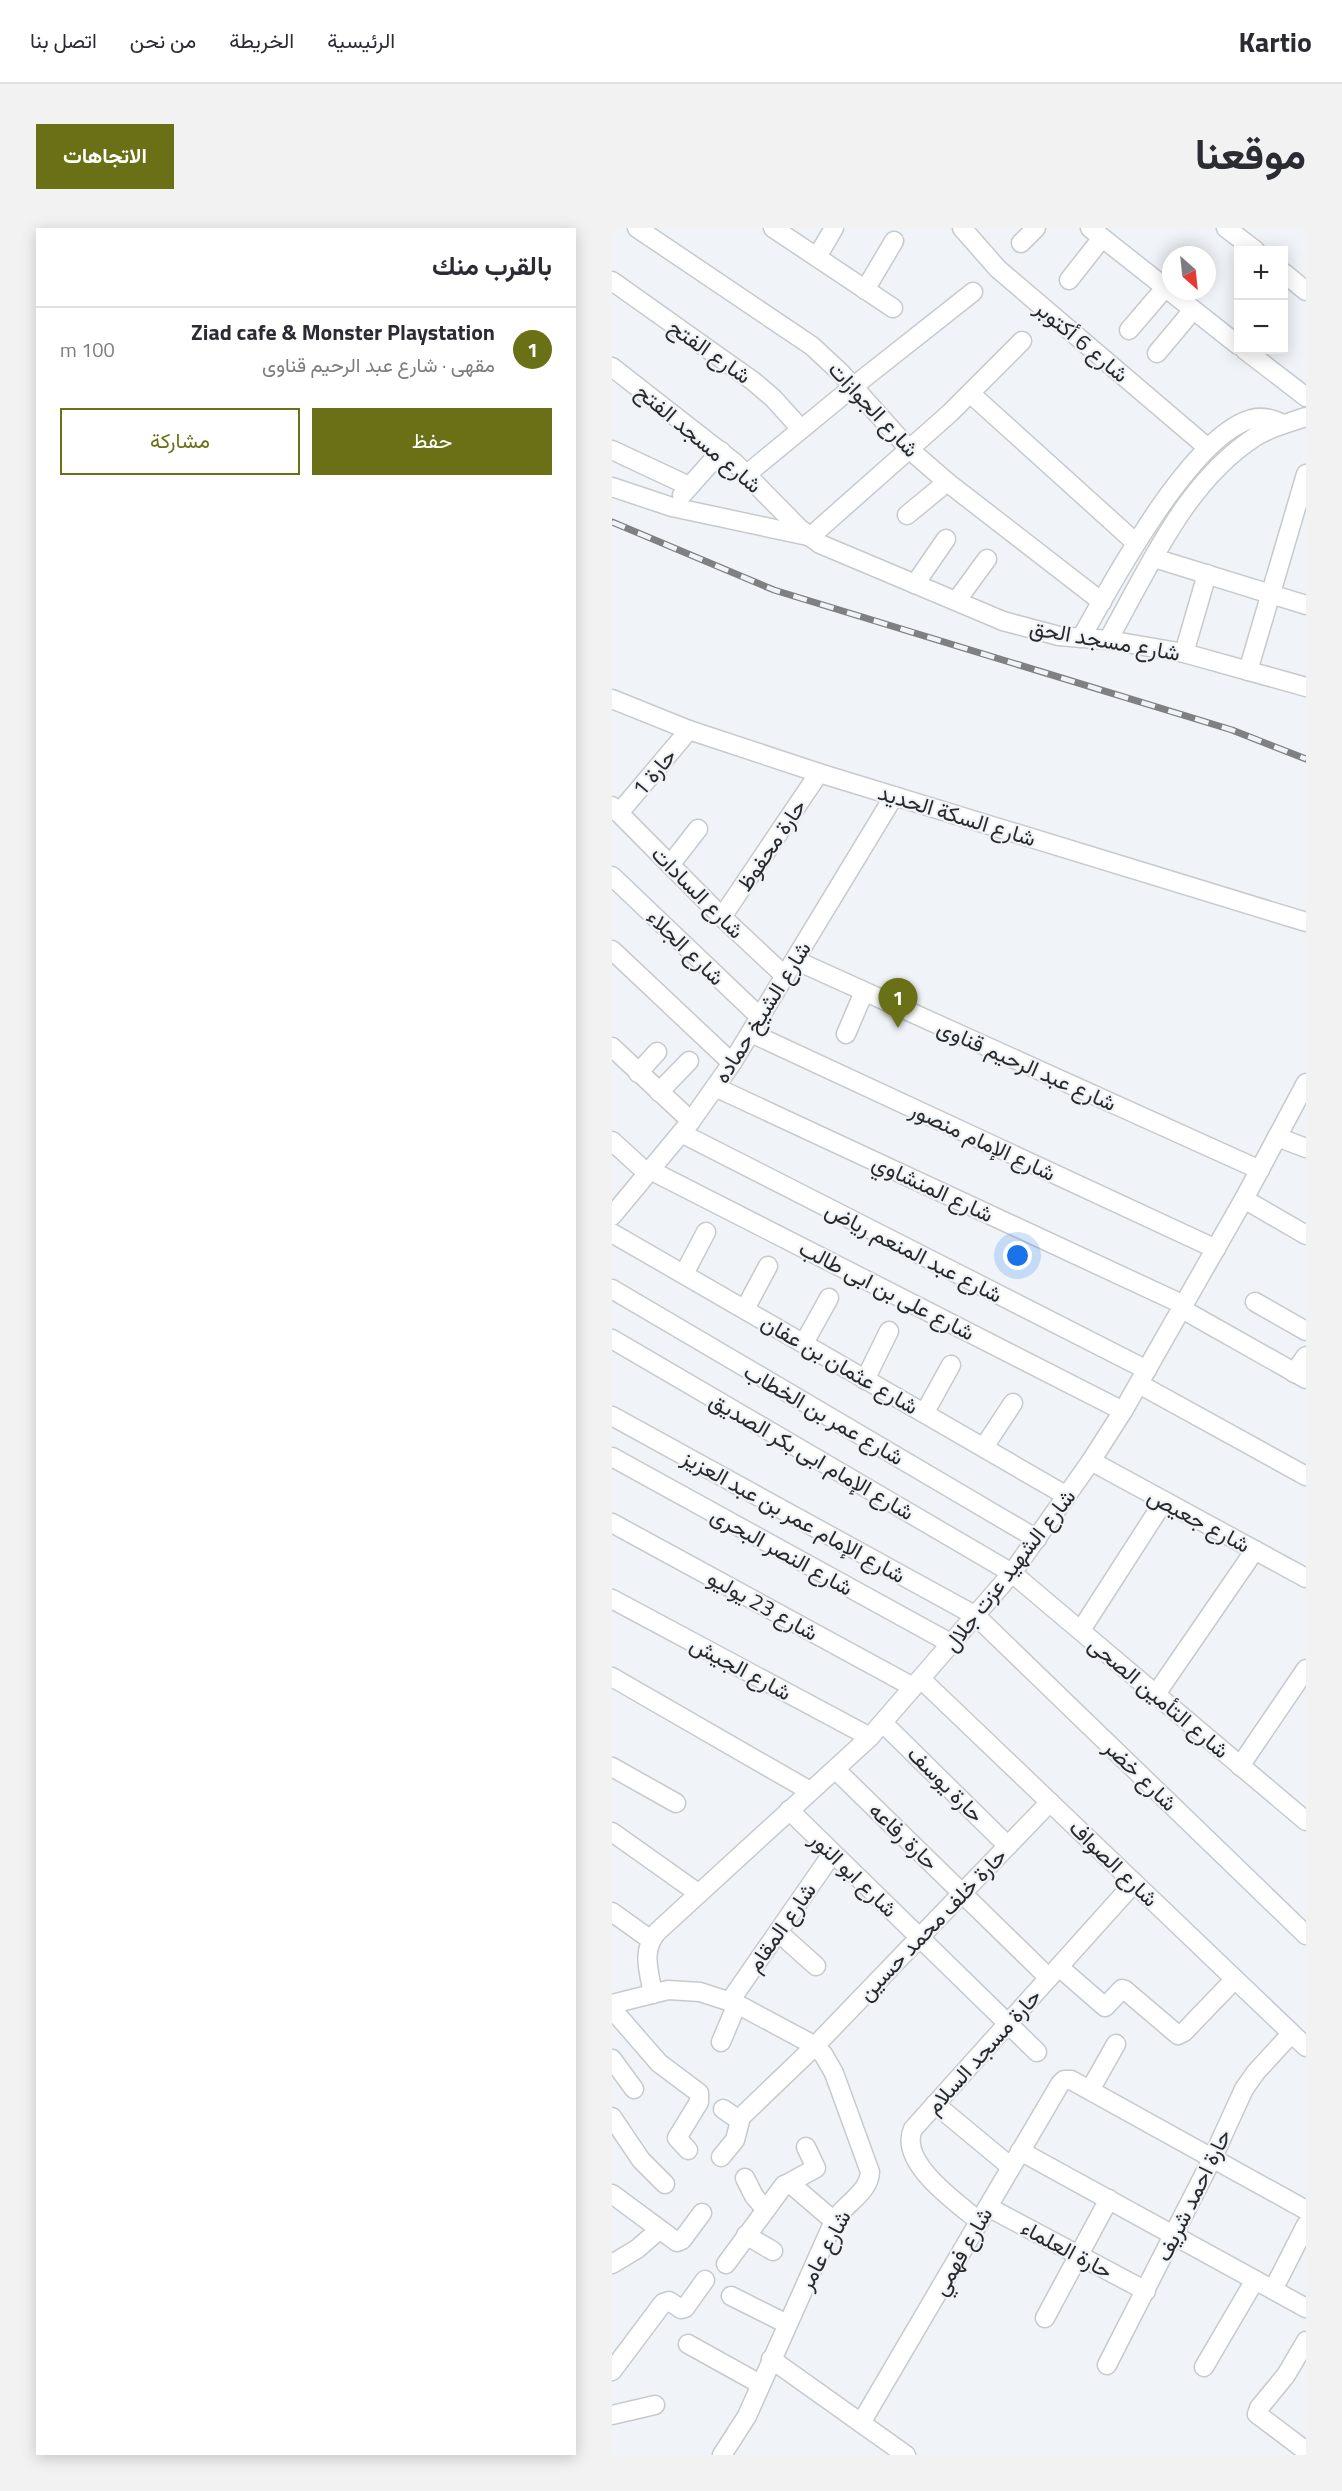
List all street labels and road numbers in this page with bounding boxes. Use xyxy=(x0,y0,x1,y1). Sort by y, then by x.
street label: شارع 6 أكتوبر xyxy=(1027,291,1137,391)
street label: شارع الفتح xyxy=(662,310,758,392)
street label: شارع الجوازات xyxy=(820,353,928,465)
street label: شارع مسجد الفتح xyxy=(628,375,770,501)
street label: شارع مسجد الحق xyxy=(1027,610,1183,670)
street label: حارة 1 xyxy=(624,740,684,804)
street label: شارع السكة الحديد xyxy=(874,775,1040,855)
street label: حارة محفوظ xyxy=(728,792,814,898)
street label: شارع السادات xyxy=(644,838,752,946)
street label: شارع الجلاء xyxy=(639,901,733,993)
street label: شارع الشيخ حماده xyxy=(705,934,819,1090)
street label: شارع عبد الرحيم قناوى xyxy=(932,1010,1122,1120)
street label: شارع الإمام منصور xyxy=(904,1092,1062,1190)
street label: شارع المنشاوي xyxy=(866,1145,999,1233)
street label: شارع عبد المنعم رياض xyxy=(819,1193,1009,1311)
street label: شارع على بن ابى طالب xyxy=(793,1231,981,1349)
street label: شارع عثمان بن عفان xyxy=(755,1305,925,1423)
street label: شارع عمر بن الخطاب xyxy=(738,1354,910,1474)
street label: شارع الإمام ابى بكر الصديق xyxy=(703,1383,921,1529)
street label: شارع الإمام عمر بن عبد العزيز xyxy=(675,1440,912,1592)
street label: شارع جعيص xyxy=(1141,1479,1257,1561)
street label: شارع الشهيد عزت جلال xyxy=(934,1481,1084,1659)
street label: شارع النصر البحرى xyxy=(705,1498,859,1604)
street label: شارع 23 يوليو xyxy=(702,1561,824,1649)
street label: شارع الجيش xyxy=(684,1627,798,1709)
street label: شارع التأمين الصحى xyxy=(1081,1628,1237,1766)
street label: شارع خضر xyxy=(1096,1730,1186,1819)
street label: حارة يوسف xyxy=(900,1738,992,1830)
street label: حارة رفاعه xyxy=(861,1794,947,1878)
street label: شارع الصواف xyxy=(1061,1811,1167,1915)
street label: شارع ابو النور xyxy=(801,1822,906,1925)
street label: حارة خلف محمد حسين xyxy=(850,1839,1014,2009)
street label: شارع المقام xyxy=(738,1875,824,1979)
street label: حارة مسجد السلام xyxy=(917,1980,1049,2122)
street label: حارة احمد شريف xyxy=(1146,2123,1240,2267)
street label: شارع فهمي xyxy=(923,2200,1003,2303)
street label: شارع عامر xyxy=(788,2204,859,2297)
street label: حارة العلماء xyxy=(1015,2211,1119,2287)

